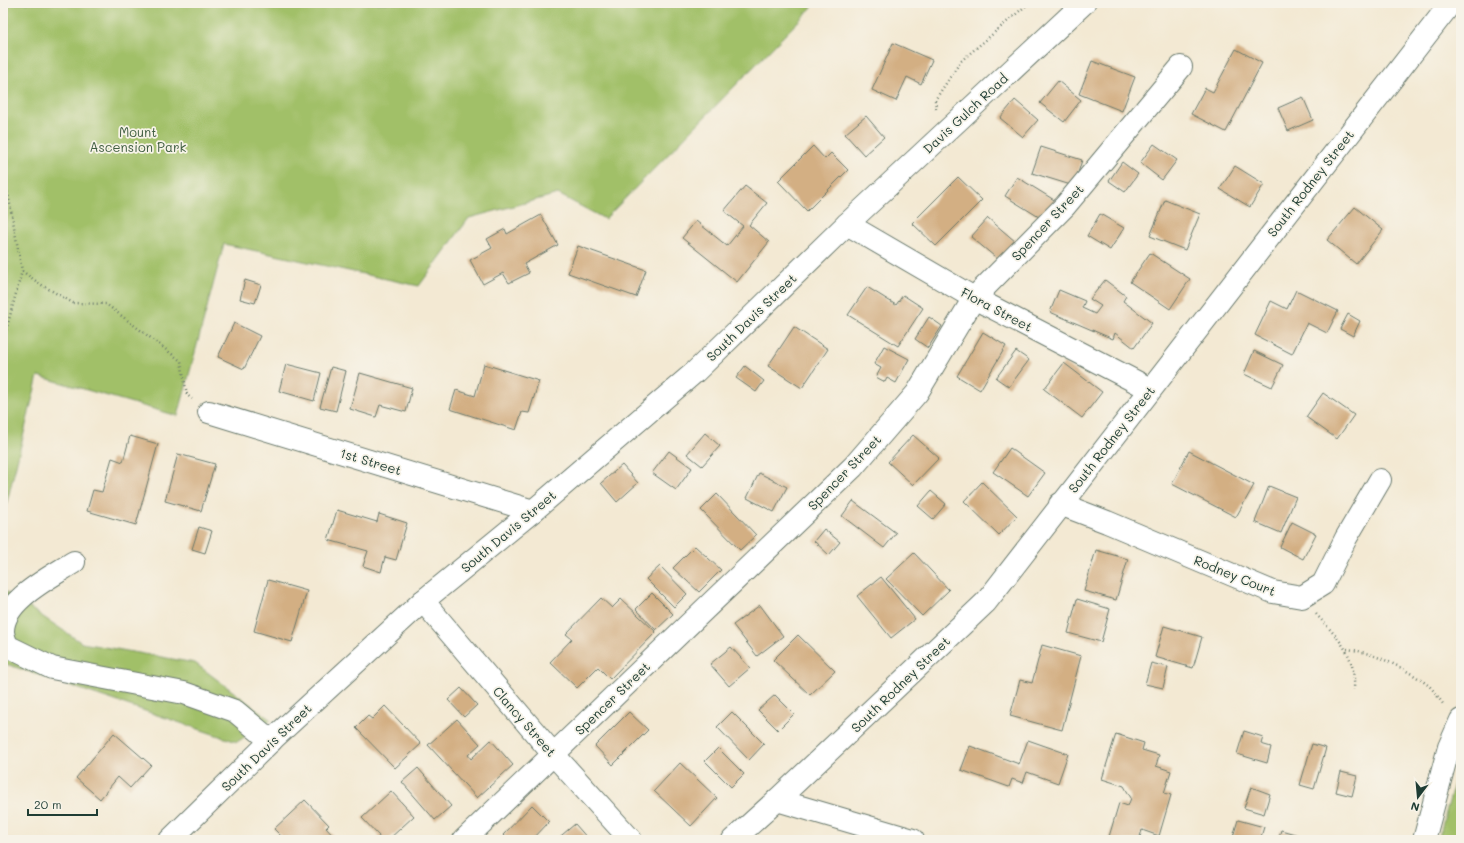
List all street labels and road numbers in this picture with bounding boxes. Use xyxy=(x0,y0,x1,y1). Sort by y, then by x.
street label: Davis Gulch Road xyxy=(919,69,1011,157)
street label: South Rodney Street xyxy=(1263,126,1357,240)
street label: Spencer Street xyxy=(1007,180,1087,264)
street label: South Davis Street xyxy=(702,269,800,364)
street label: Flora Street xyxy=(958,283,1036,335)
street label: South Rodney Street xyxy=(1064,382,1158,496)
street label: Spencer Street xyxy=(804,431,884,513)
street label: 1st Street xyxy=(338,444,404,478)
street label: South Davis Street xyxy=(457,486,559,576)
street label: Rodney Court xyxy=(1192,551,1279,599)
street label: South Rodney Street xyxy=(847,632,953,736)
street label: Spencer Street xyxy=(571,658,653,738)
street label: Clancy Street xyxy=(490,682,560,760)
street label: South Davis Street xyxy=(217,699,315,794)

